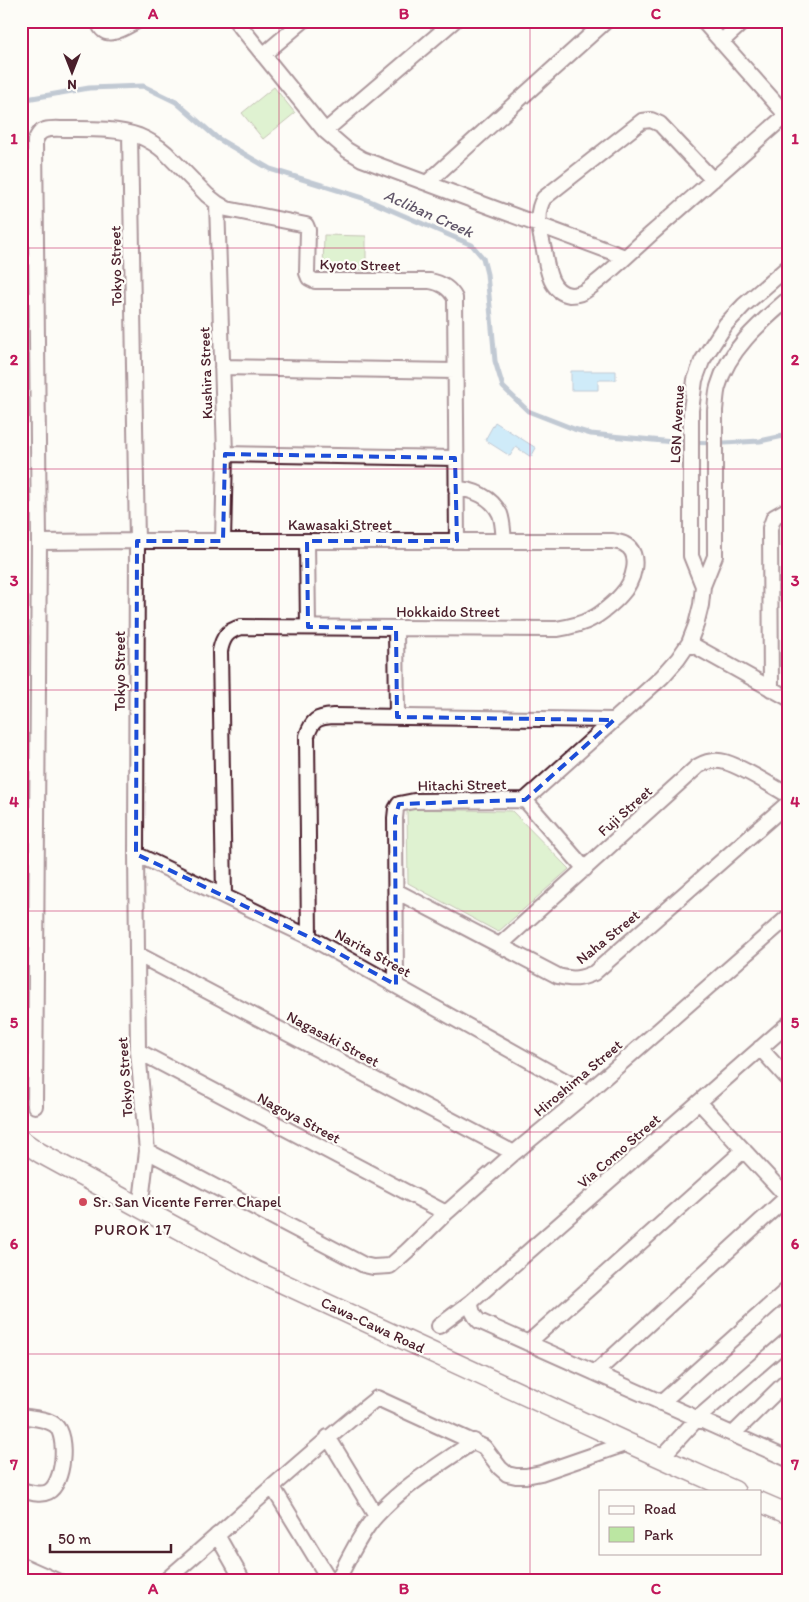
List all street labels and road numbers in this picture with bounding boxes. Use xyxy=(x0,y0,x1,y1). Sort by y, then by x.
street label: Tokyo Street xyxy=(106,225,126,306)
street label: Kyoto Street xyxy=(319,255,401,275)
street label: Kushira Street xyxy=(195,326,217,420)
street label: LGN Avenue xyxy=(666,384,688,464)
street label: Kawasaki Street xyxy=(288,516,392,534)
street label: Hokkaido Street xyxy=(396,603,500,621)
street label: Tokyo Street xyxy=(111,630,129,711)
street label: Hitachi Street xyxy=(417,775,507,795)
street label: Fuji Street xyxy=(594,782,656,840)
street label: Naha Street xyxy=(572,906,644,968)
street label: Narita Street xyxy=(332,925,415,982)
street label: Nagasaki Street xyxy=(284,1007,383,1071)
street label: Tokyo Street xyxy=(113,1036,137,1118)
street label: Hiroshima Street xyxy=(530,1036,626,1120)
street label: Nagoya Street xyxy=(254,1089,344,1148)
street label: Via Como Street xyxy=(574,1110,665,1192)
street label: Cawa-Cawa Road xyxy=(318,1293,428,1357)

